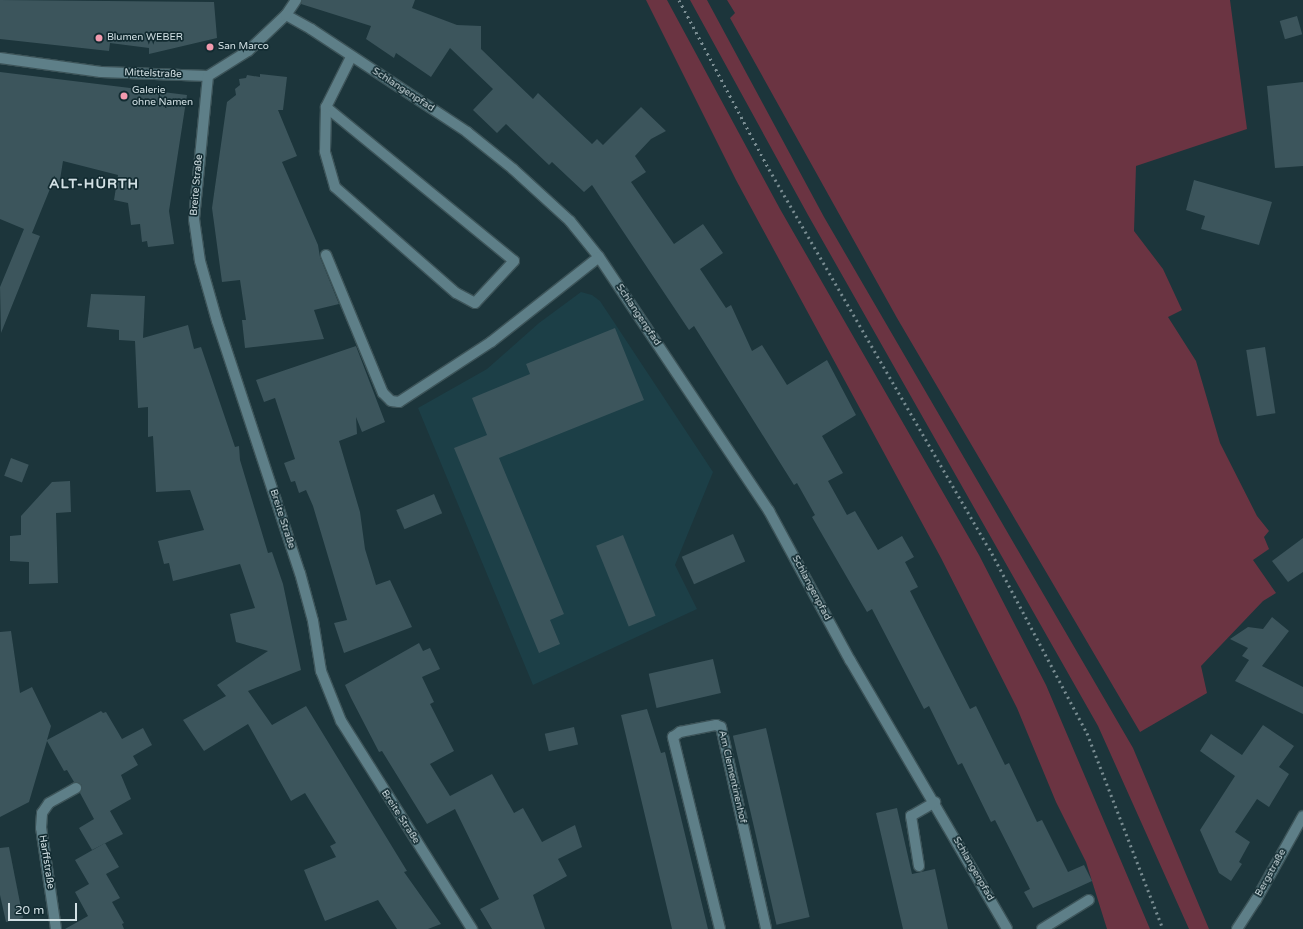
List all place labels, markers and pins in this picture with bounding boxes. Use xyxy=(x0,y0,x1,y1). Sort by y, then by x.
place label: Blumen WEBER xyxy=(107,32,183,44)
marker: Blumen WEBER xyxy=(94,33,104,43)
place label: San Marco xyxy=(218,41,269,53)
marker: San Marco xyxy=(205,42,215,52)
place label: Galerie ohne Namen xyxy=(132,84,193,108)
marker: Galerie ohne Namen xyxy=(119,91,129,101)

